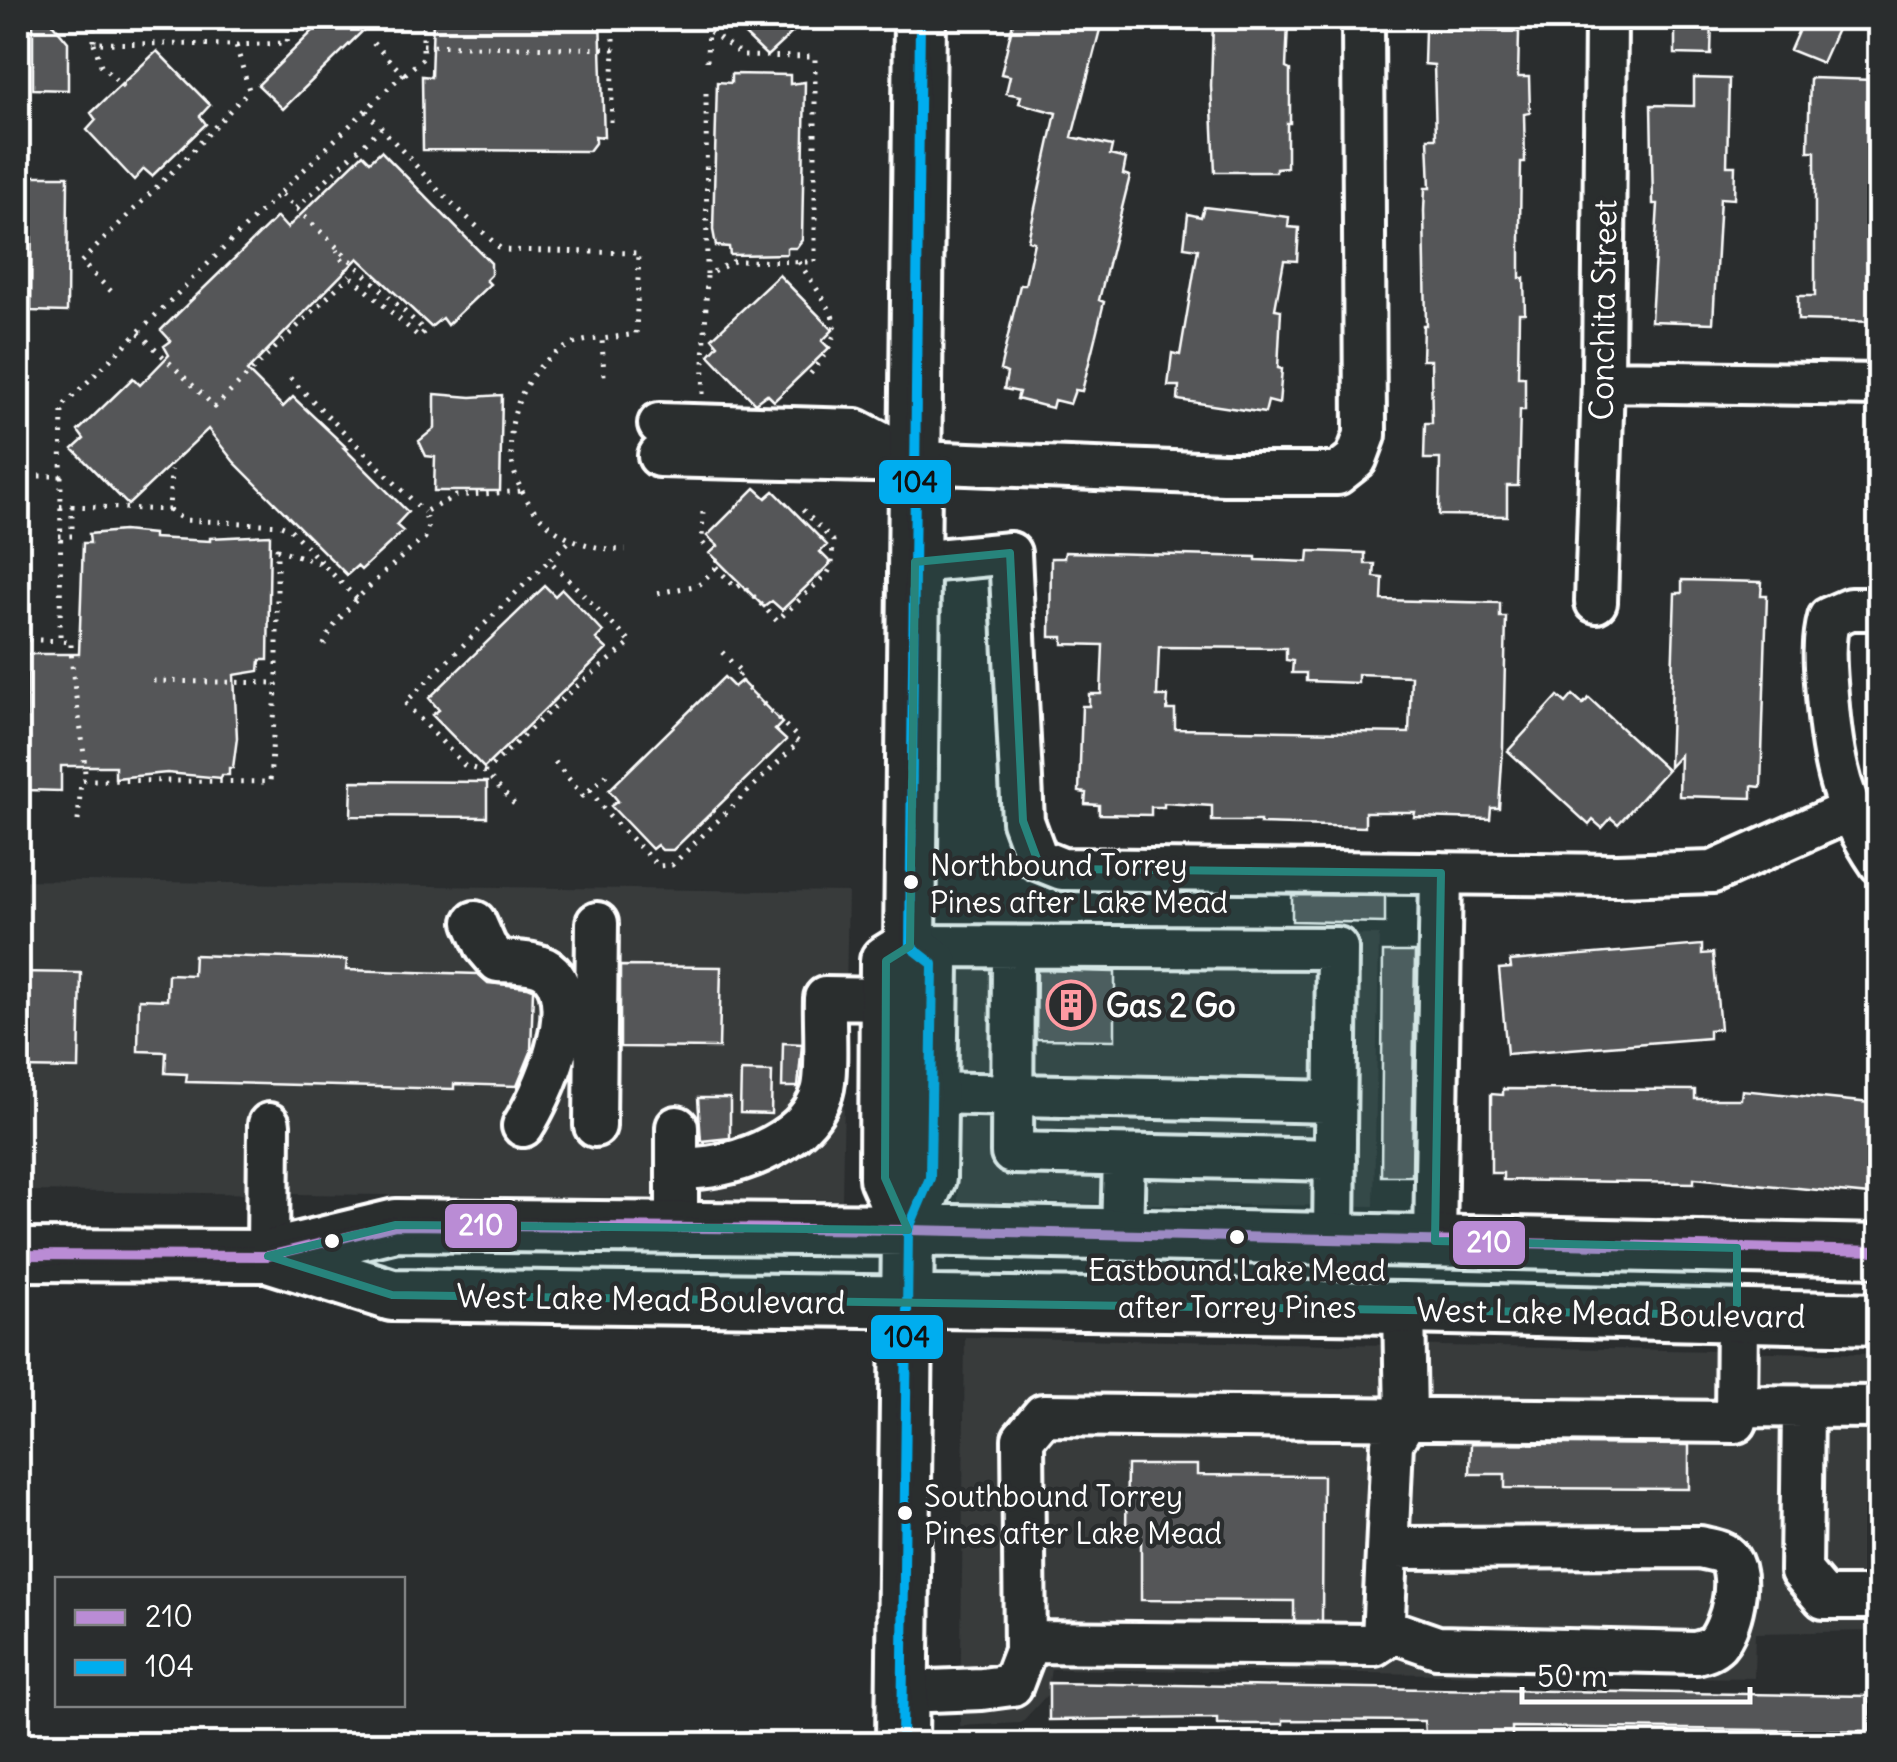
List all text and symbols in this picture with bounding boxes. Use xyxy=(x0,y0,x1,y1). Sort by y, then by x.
street label: Conchita Street xyxy=(1581,199,1625,421)
line badge: 104 xyxy=(877,458,953,506)
text: 104 xyxy=(892,464,938,500)
place label: Northbound Torrey Pines after Lake Mead xyxy=(930,846,1228,921)
marker: Northbound Torrey Pines after Lake Mead xyxy=(901,872,921,892)
building icon: Gas 2 Go xyxy=(1045,979,1097,1031)
place label: Gas 2 Go xyxy=(1106,985,1236,1026)
line badge: 210 xyxy=(443,1202,519,1250)
text: 210 xyxy=(459,1207,503,1243)
line badge: 210 xyxy=(1451,1219,1527,1267)
text: 210 xyxy=(1467,1224,1511,1260)
marker: Eastbound Lake Mead after Torrey Pines xyxy=(1227,1227,1247,1247)
unlabelled marker xyxy=(322,1231,342,1251)
place label: Eastbound Lake Mead after Torrey Pines xyxy=(1088,1251,1386,1326)
street label: West Lake Mead Boulevard xyxy=(456,1275,846,1323)
street label: West Lake Mead Boulevard xyxy=(1416,1289,1806,1337)
line badge: 104 xyxy=(869,1313,945,1361)
text: 104 xyxy=(884,1319,930,1355)
place label: Southbound Torrey Pines after Lake Mead xyxy=(924,1477,1222,1552)
marker: Southbound Torrey Pines after Lake Mead xyxy=(895,1503,915,1523)
legend xyxy=(55,1577,405,1707)
text: 210 xyxy=(145,1597,193,1635)
scale bar xyxy=(1522,1642,1750,1704)
text: 104 xyxy=(145,1647,194,1685)
text: 50 m xyxy=(1537,1657,1607,1695)

